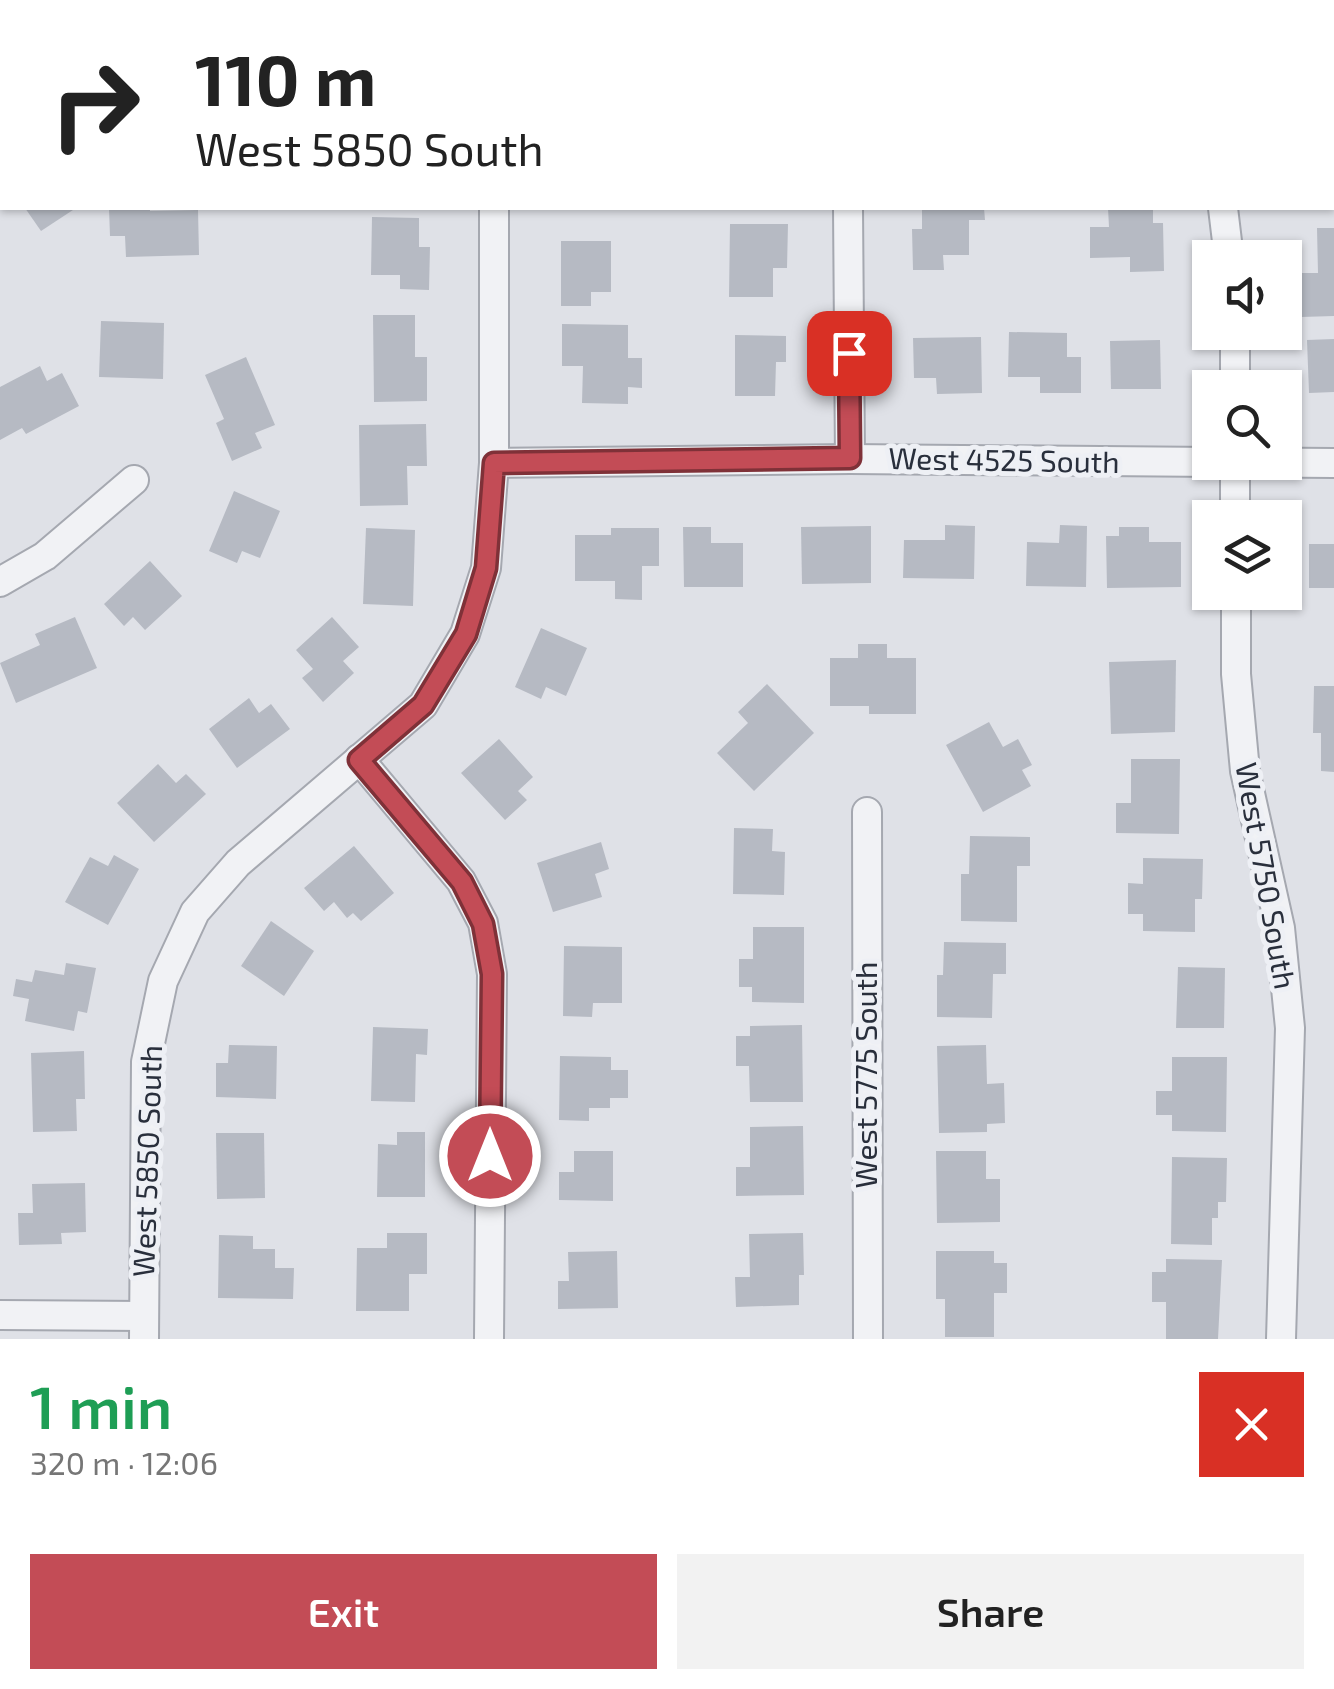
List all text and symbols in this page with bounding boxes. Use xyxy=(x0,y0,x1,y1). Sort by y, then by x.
text: 110 m xyxy=(195,36,376,120)
icon: right xyxy=(30,40,160,170)
text: West 5850 South xyxy=(195,121,544,175)
map controls xyxy=(1192,240,1302,610)
button: sound xyxy=(1192,240,1302,350)
pin xyxy=(807,311,892,396)
icon: arrive xyxy=(822,326,877,381)
button: search xyxy=(1192,370,1302,480)
street label: West 4525 South xyxy=(888,439,1120,479)
button: layers xyxy=(1192,500,1302,610)
street label: West 5750 South xyxy=(1229,760,1305,992)
street label: West 5775 South xyxy=(847,962,883,1188)
street label: West 5850 South xyxy=(124,1044,168,1278)
position arrow xyxy=(438,1104,542,1208)
text: 1 min xyxy=(30,1369,172,1441)
button: close xyxy=(1199,1372,1304,1477)
text: 320 m · 12:06 xyxy=(30,1443,218,1481)
button: Exit xyxy=(30,1554,657,1669)
button: Share xyxy=(677,1554,1304,1669)

